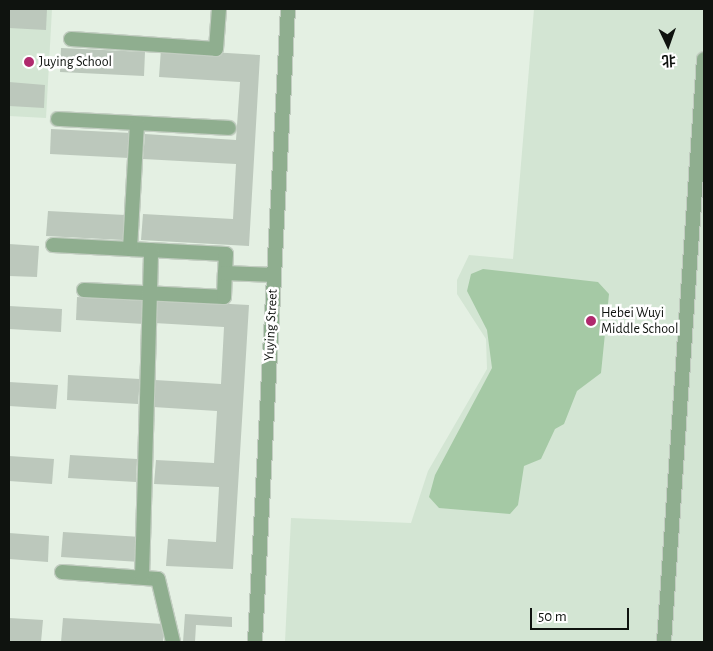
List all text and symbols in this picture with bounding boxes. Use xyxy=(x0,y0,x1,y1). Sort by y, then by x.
north arrow xyxy=(643,20,693,70)
text: 北 xyxy=(661,53,676,67)
place label: Juying School xyxy=(39,54,112,70)
marker: Juying School xyxy=(23,56,35,68)
street label: Yuying Street xyxy=(261,289,281,361)
place label: Hebei Wuyi Middle School xyxy=(601,305,678,338)
marker: Hebei Wuyi Middle School xyxy=(585,315,597,327)
scale bar xyxy=(533,598,632,630)
text: 50 m xyxy=(538,609,567,624)

